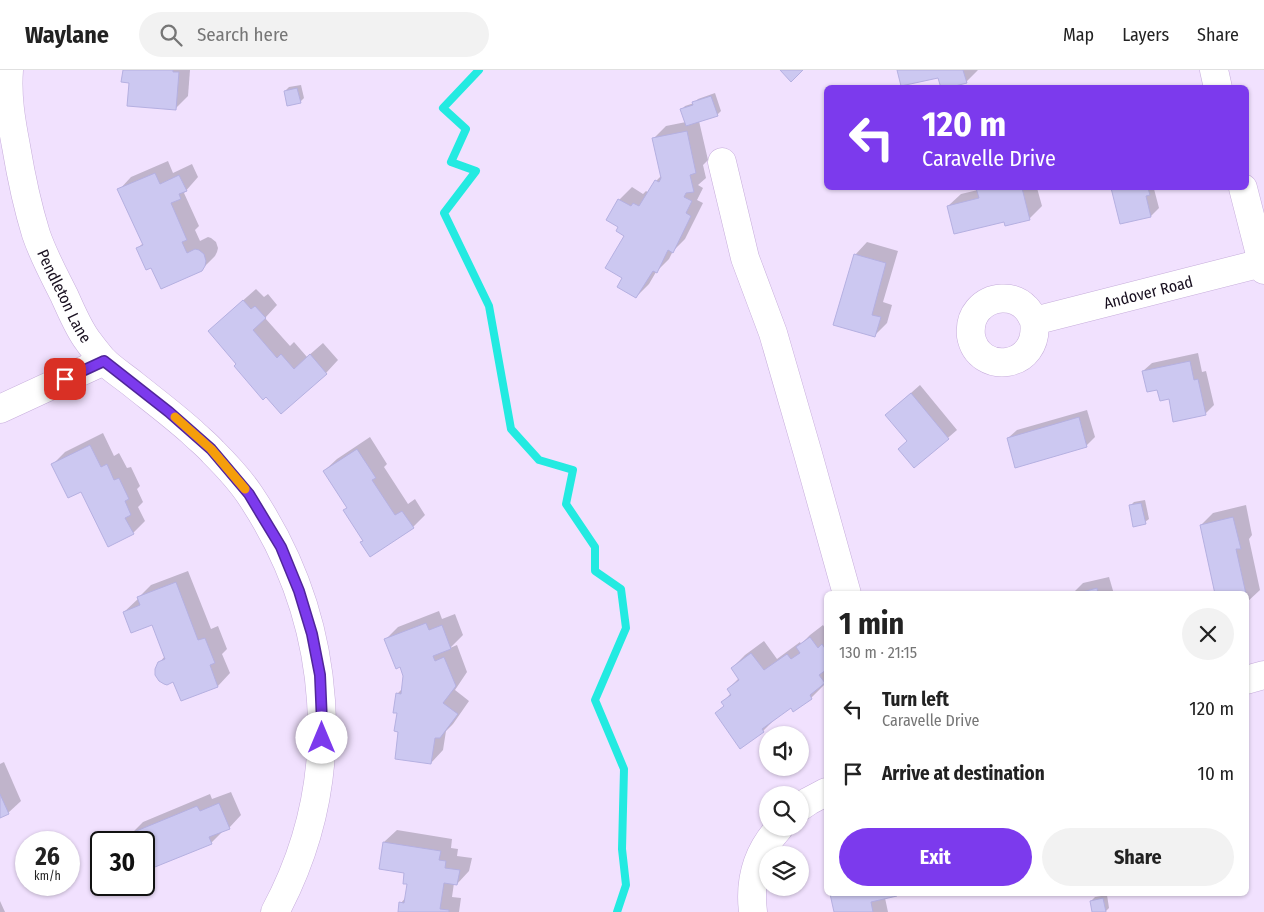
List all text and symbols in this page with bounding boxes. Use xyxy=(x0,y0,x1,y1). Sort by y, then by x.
search box xyxy=(139,12,489,57)
text: Waylane xyxy=(25,21,109,49)
icon: search xyxy=(157,21,185,49)
text: Search here xyxy=(197,23,288,46)
text: Map xyxy=(1063,24,1094,46)
text: Layers xyxy=(1122,24,1169,46)
text: Share xyxy=(1197,24,1239,46)
text: 120 m xyxy=(922,103,1006,145)
icon: left xyxy=(839,105,904,170)
text: Caravelle Drive xyxy=(922,145,1056,172)
street label: Pendleton Lane xyxy=(33,247,95,347)
street label: Andover Road xyxy=(1102,272,1195,313)
pin xyxy=(44,358,86,400)
icon: arrive xyxy=(51,365,79,393)
text: 1 min xyxy=(839,606,904,642)
button: close xyxy=(1182,608,1234,660)
text: 130 m · 21:15 xyxy=(839,643,917,662)
text: Turn left xyxy=(882,688,949,711)
icon: left xyxy=(839,695,867,723)
text: 120 m xyxy=(1189,697,1234,720)
position arrow xyxy=(295,711,347,763)
text: Caravelle Drive xyxy=(882,711,979,730)
map controls xyxy=(759,726,809,896)
button: sound xyxy=(759,726,809,776)
icon: arrive xyxy=(839,760,867,788)
text: Arrive at destination xyxy=(882,762,1045,785)
text: 10 m xyxy=(1198,762,1234,785)
button: search xyxy=(759,786,809,836)
button: Exit xyxy=(839,828,1032,886)
button: Share xyxy=(1042,828,1234,886)
speed limit sign: 30 xyxy=(90,831,155,896)
text: 26 xyxy=(35,842,60,872)
button: layers xyxy=(759,846,809,896)
text: km/h xyxy=(34,869,61,883)

